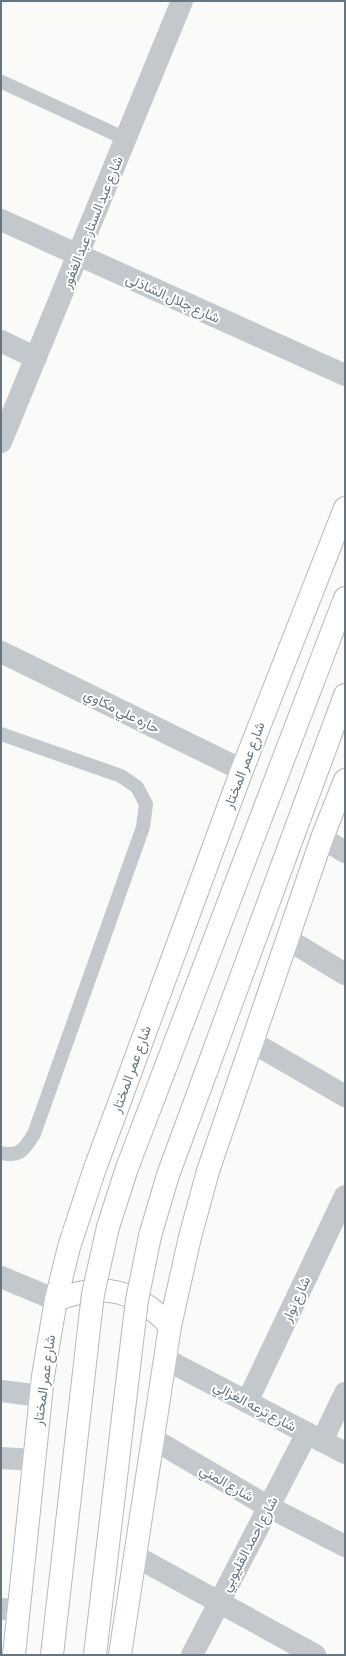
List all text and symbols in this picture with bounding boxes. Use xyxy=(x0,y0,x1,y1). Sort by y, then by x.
street label: شارع عبد الستار عبد الغفور xyxy=(58,154,129,293)
street label: شارع جلال الشاذلى xyxy=(122,270,223,329)
street label: حاره علي مكاوي xyxy=(80,686,163,740)
street label: شارع عمر المختار xyxy=(220,719,271,813)
street label: شارع عمر المختار xyxy=(108,1023,157,1117)
street label: شارع نوار xyxy=(278,1274,316,1326)
street label: شارع عمر المختار xyxy=(30,1334,61,1428)
street label: شارع ترعه الغزالي xyxy=(209,1378,299,1438)
street label: شارع المني xyxy=(195,1461,257,1508)
street label: شارع احمد القليوبي xyxy=(217,1494,284,1596)

